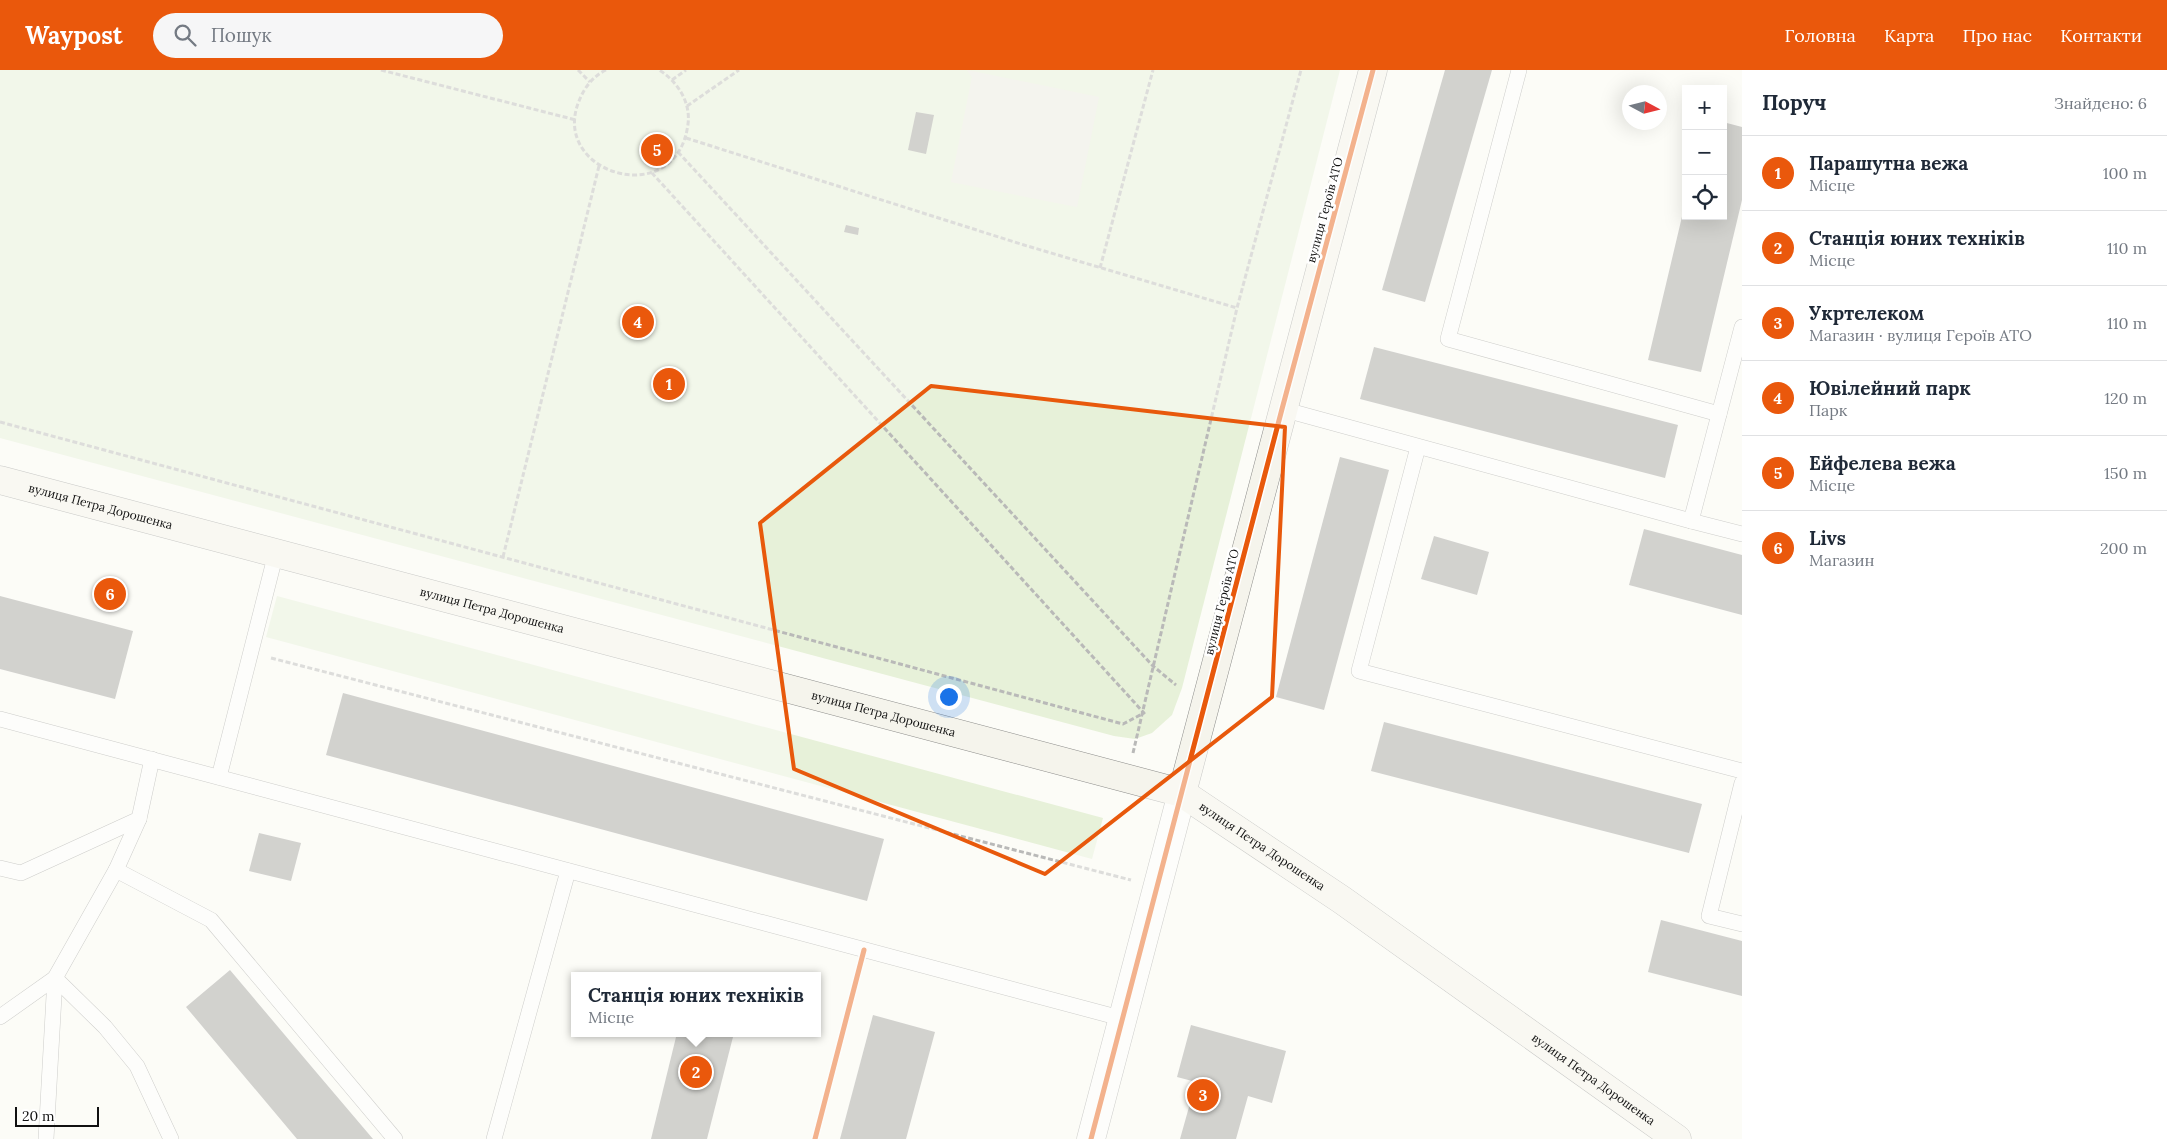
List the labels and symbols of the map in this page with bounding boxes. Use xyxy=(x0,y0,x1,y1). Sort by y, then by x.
north arrow xyxy=(1622,85,1667,130)
pin: 5 xyxy=(641,131,673,169)
street label: вулиця Героїв АТО xyxy=(1303,155,1346,264)
pin: 4 xyxy=(622,303,654,341)
pin: 1 xyxy=(653,365,685,403)
street label: вулиця Петра Дорошенка xyxy=(27,480,174,532)
street label: вулиця Героїв АТО xyxy=(1201,547,1242,656)
pin: 6 xyxy=(94,575,126,613)
street label: вулиця Петра Дорошенка xyxy=(419,584,566,636)
your location xyxy=(936,684,962,710)
street label: вулиця Петра Дорошенка xyxy=(810,687,957,740)
street label: вулиця Петра Дорошенка xyxy=(1196,799,1328,894)
street label: вулиця Петра Дорошенка xyxy=(1529,1030,1658,1128)
pin: 2 xyxy=(680,1053,712,1091)
pin: 3 xyxy=(1187,1076,1219,1114)
scale bar xyxy=(15,1104,99,1127)

